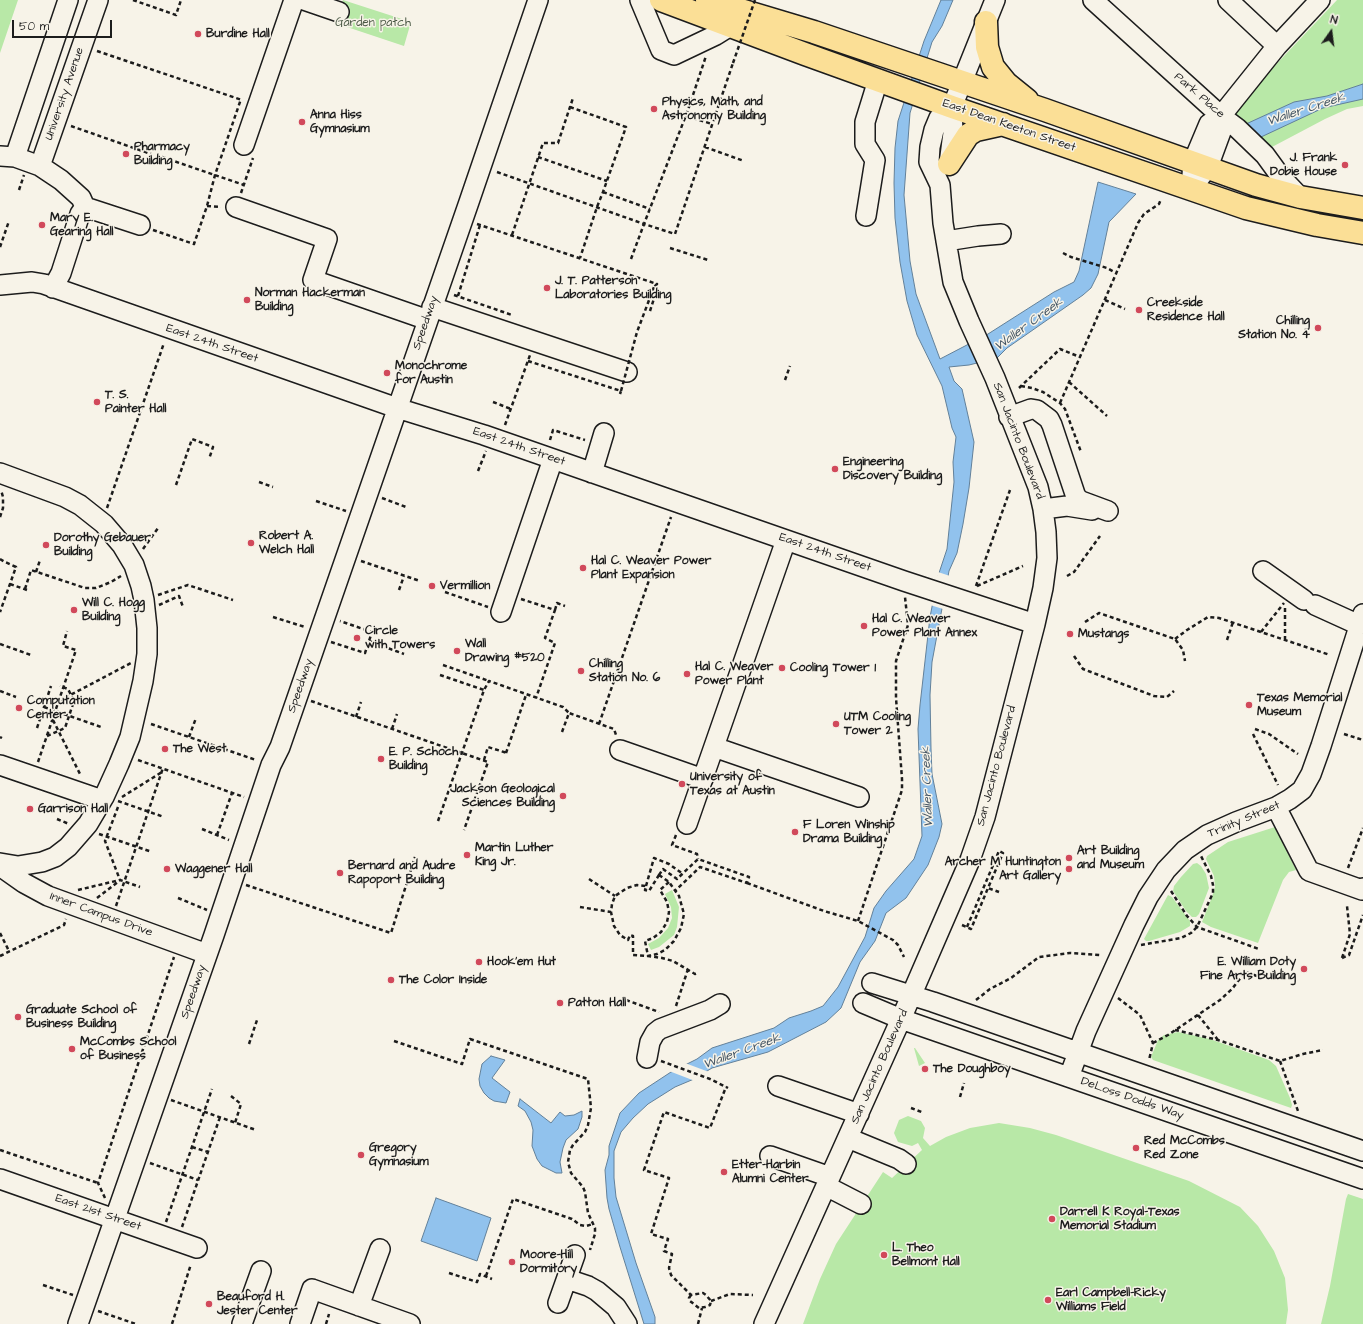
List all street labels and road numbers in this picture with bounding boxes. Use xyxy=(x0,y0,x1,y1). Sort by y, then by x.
street label: University Avenue xyxy=(42,46,88,142)
street label: Park Place xyxy=(1171,70,1227,122)
street label: East Dean Keeton Street xyxy=(941,96,1077,156)
street label: Speedway xyxy=(410,294,442,352)
street label: East 24th Street xyxy=(164,321,260,367)
street label: San Jacinto Boulevard xyxy=(989,381,1047,501)
street label: East 24th Street xyxy=(471,424,567,470)
street label: East 24th Street xyxy=(777,530,873,576)
street label: Speedway xyxy=(285,657,317,715)
street label: San Jacinto Boulevard xyxy=(974,704,1020,828)
street label: Trinity Street xyxy=(1206,798,1282,842)
street label: Inner Campus Drive xyxy=(48,890,154,940)
street label: Speedway xyxy=(178,963,210,1021)
street label: San Jacinto Boulevard xyxy=(848,1008,912,1126)
street label: DeLoss Dodds Way xyxy=(1079,1075,1185,1123)
street label: East 21st Street xyxy=(53,1192,143,1234)

